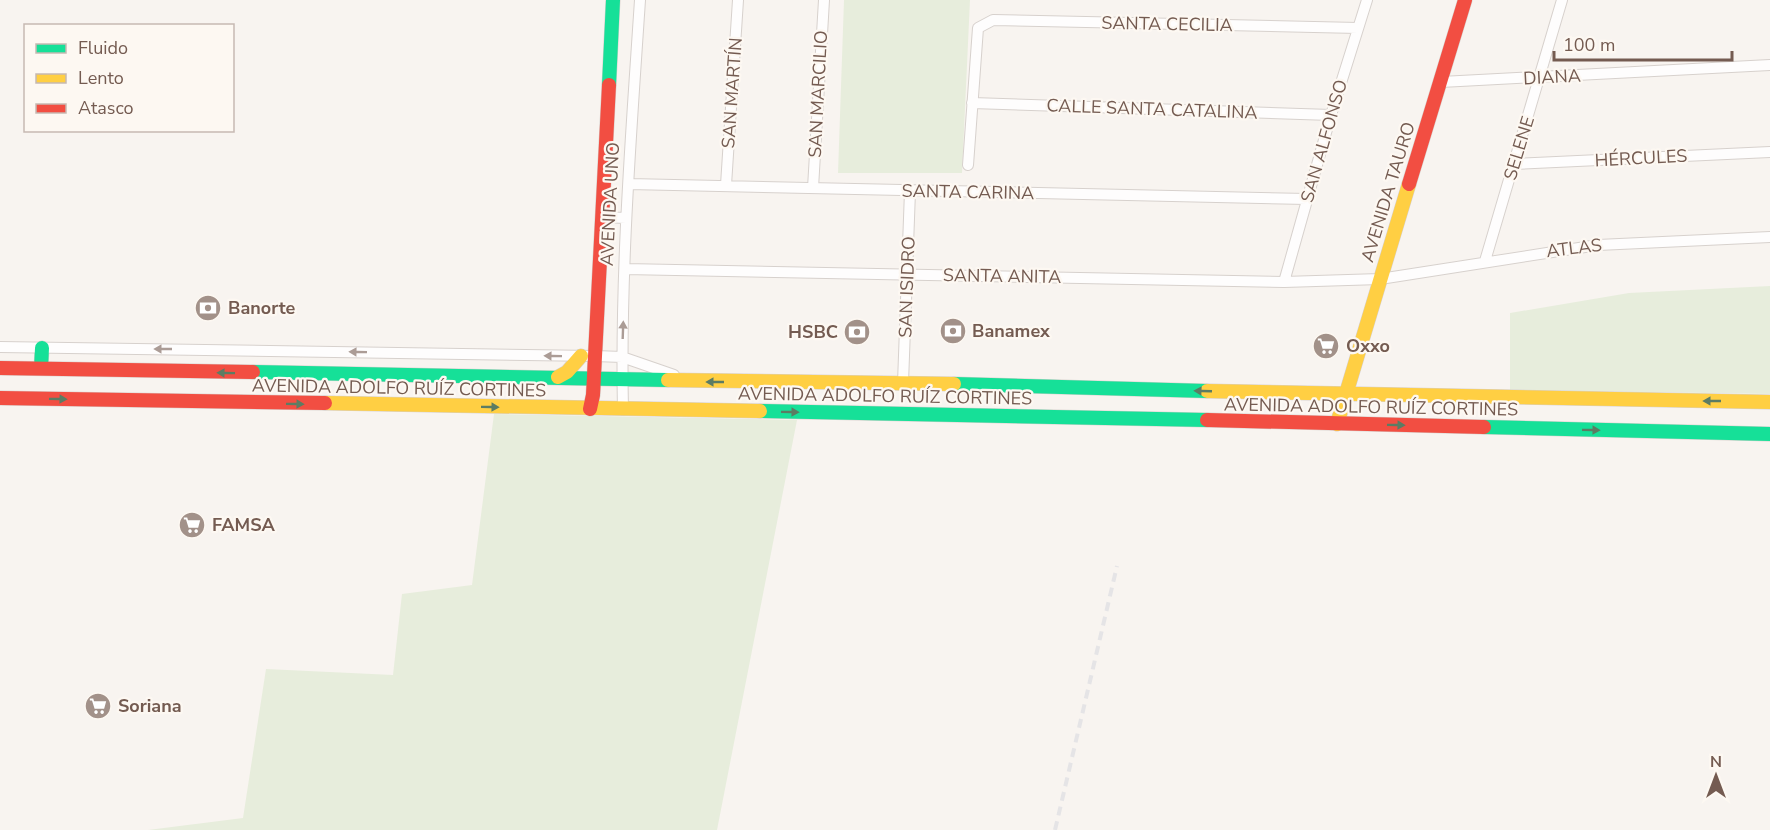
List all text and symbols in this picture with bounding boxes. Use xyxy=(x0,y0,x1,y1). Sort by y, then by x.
street label: SANTA CECILIA xyxy=(1101,11,1233,37)
legend xyxy=(24,24,234,132)
scale bar xyxy=(1554,24,1732,62)
street label: SAN MARCILIO xyxy=(803,30,833,158)
text: 100 m xyxy=(1563,33,1615,57)
text: Fluido xyxy=(78,36,128,60)
street label: SAN MARTÍN xyxy=(716,37,748,149)
street label: DIANA xyxy=(1523,64,1581,90)
text: Lento xyxy=(78,66,124,90)
street label: SAN ALFONSO xyxy=(1295,77,1353,205)
street label: CALLE SANTA CATALINA xyxy=(1046,93,1258,125)
text: Atasco xyxy=(78,96,134,120)
street label: SELENE xyxy=(1498,113,1540,183)
street label: AVENIDA TAURO xyxy=(1355,119,1421,265)
street label: AVENIDA UNO xyxy=(595,141,625,267)
street label: HÉRCULES xyxy=(1594,144,1688,172)
street label: SANTA CARINA xyxy=(901,179,1035,205)
street label: ATLAS xyxy=(1545,233,1603,263)
street label: SAN ISIDRO xyxy=(893,236,921,338)
street label: SANTA ANITA xyxy=(943,263,1061,289)
bank icon: Banorte xyxy=(193,293,223,323)
place label: Banorte xyxy=(228,296,296,320)
bank icon: Banamex xyxy=(938,316,968,346)
bank icon: HSBC xyxy=(842,317,872,347)
place label: Banamex xyxy=(972,319,1050,343)
place label: HSBC xyxy=(788,320,838,344)
one-way arrow xyxy=(618,321,628,340)
supermarket icon: Oxxo xyxy=(1311,331,1341,361)
place label: Oxxo xyxy=(1346,334,1390,358)
one-way arrow xyxy=(153,344,172,354)
one-way arrow xyxy=(348,347,367,357)
one-way arrow xyxy=(543,351,562,361)
one-way arrow xyxy=(216,368,235,378)
street label: AVENIDA ADOLFO RUÍZ CORTINES xyxy=(252,373,546,403)
one-way arrow xyxy=(705,377,724,387)
street label: AVENIDA ADOLFO RUÍZ CORTINES xyxy=(738,381,1032,411)
one-way arrow xyxy=(1194,386,1213,396)
street label: AVENIDA ADOLFO RUÍZ CORTINES xyxy=(1224,392,1518,422)
one-way arrow xyxy=(49,395,68,404)
one-way arrow xyxy=(1702,396,1721,406)
one-way arrow xyxy=(286,399,305,409)
one-way arrow xyxy=(481,402,500,412)
one-way arrow xyxy=(781,407,800,417)
one-way arrow xyxy=(1386,421,1405,430)
one-way arrow xyxy=(1581,425,1600,435)
supermarket icon: FAMSA xyxy=(177,510,207,540)
place label: FAMSA xyxy=(212,513,275,537)
supermarket icon: Soriana xyxy=(83,691,113,721)
place label: Soriana xyxy=(118,694,182,718)
north arrow xyxy=(1686,746,1746,806)
text: N xyxy=(1710,751,1722,773)

